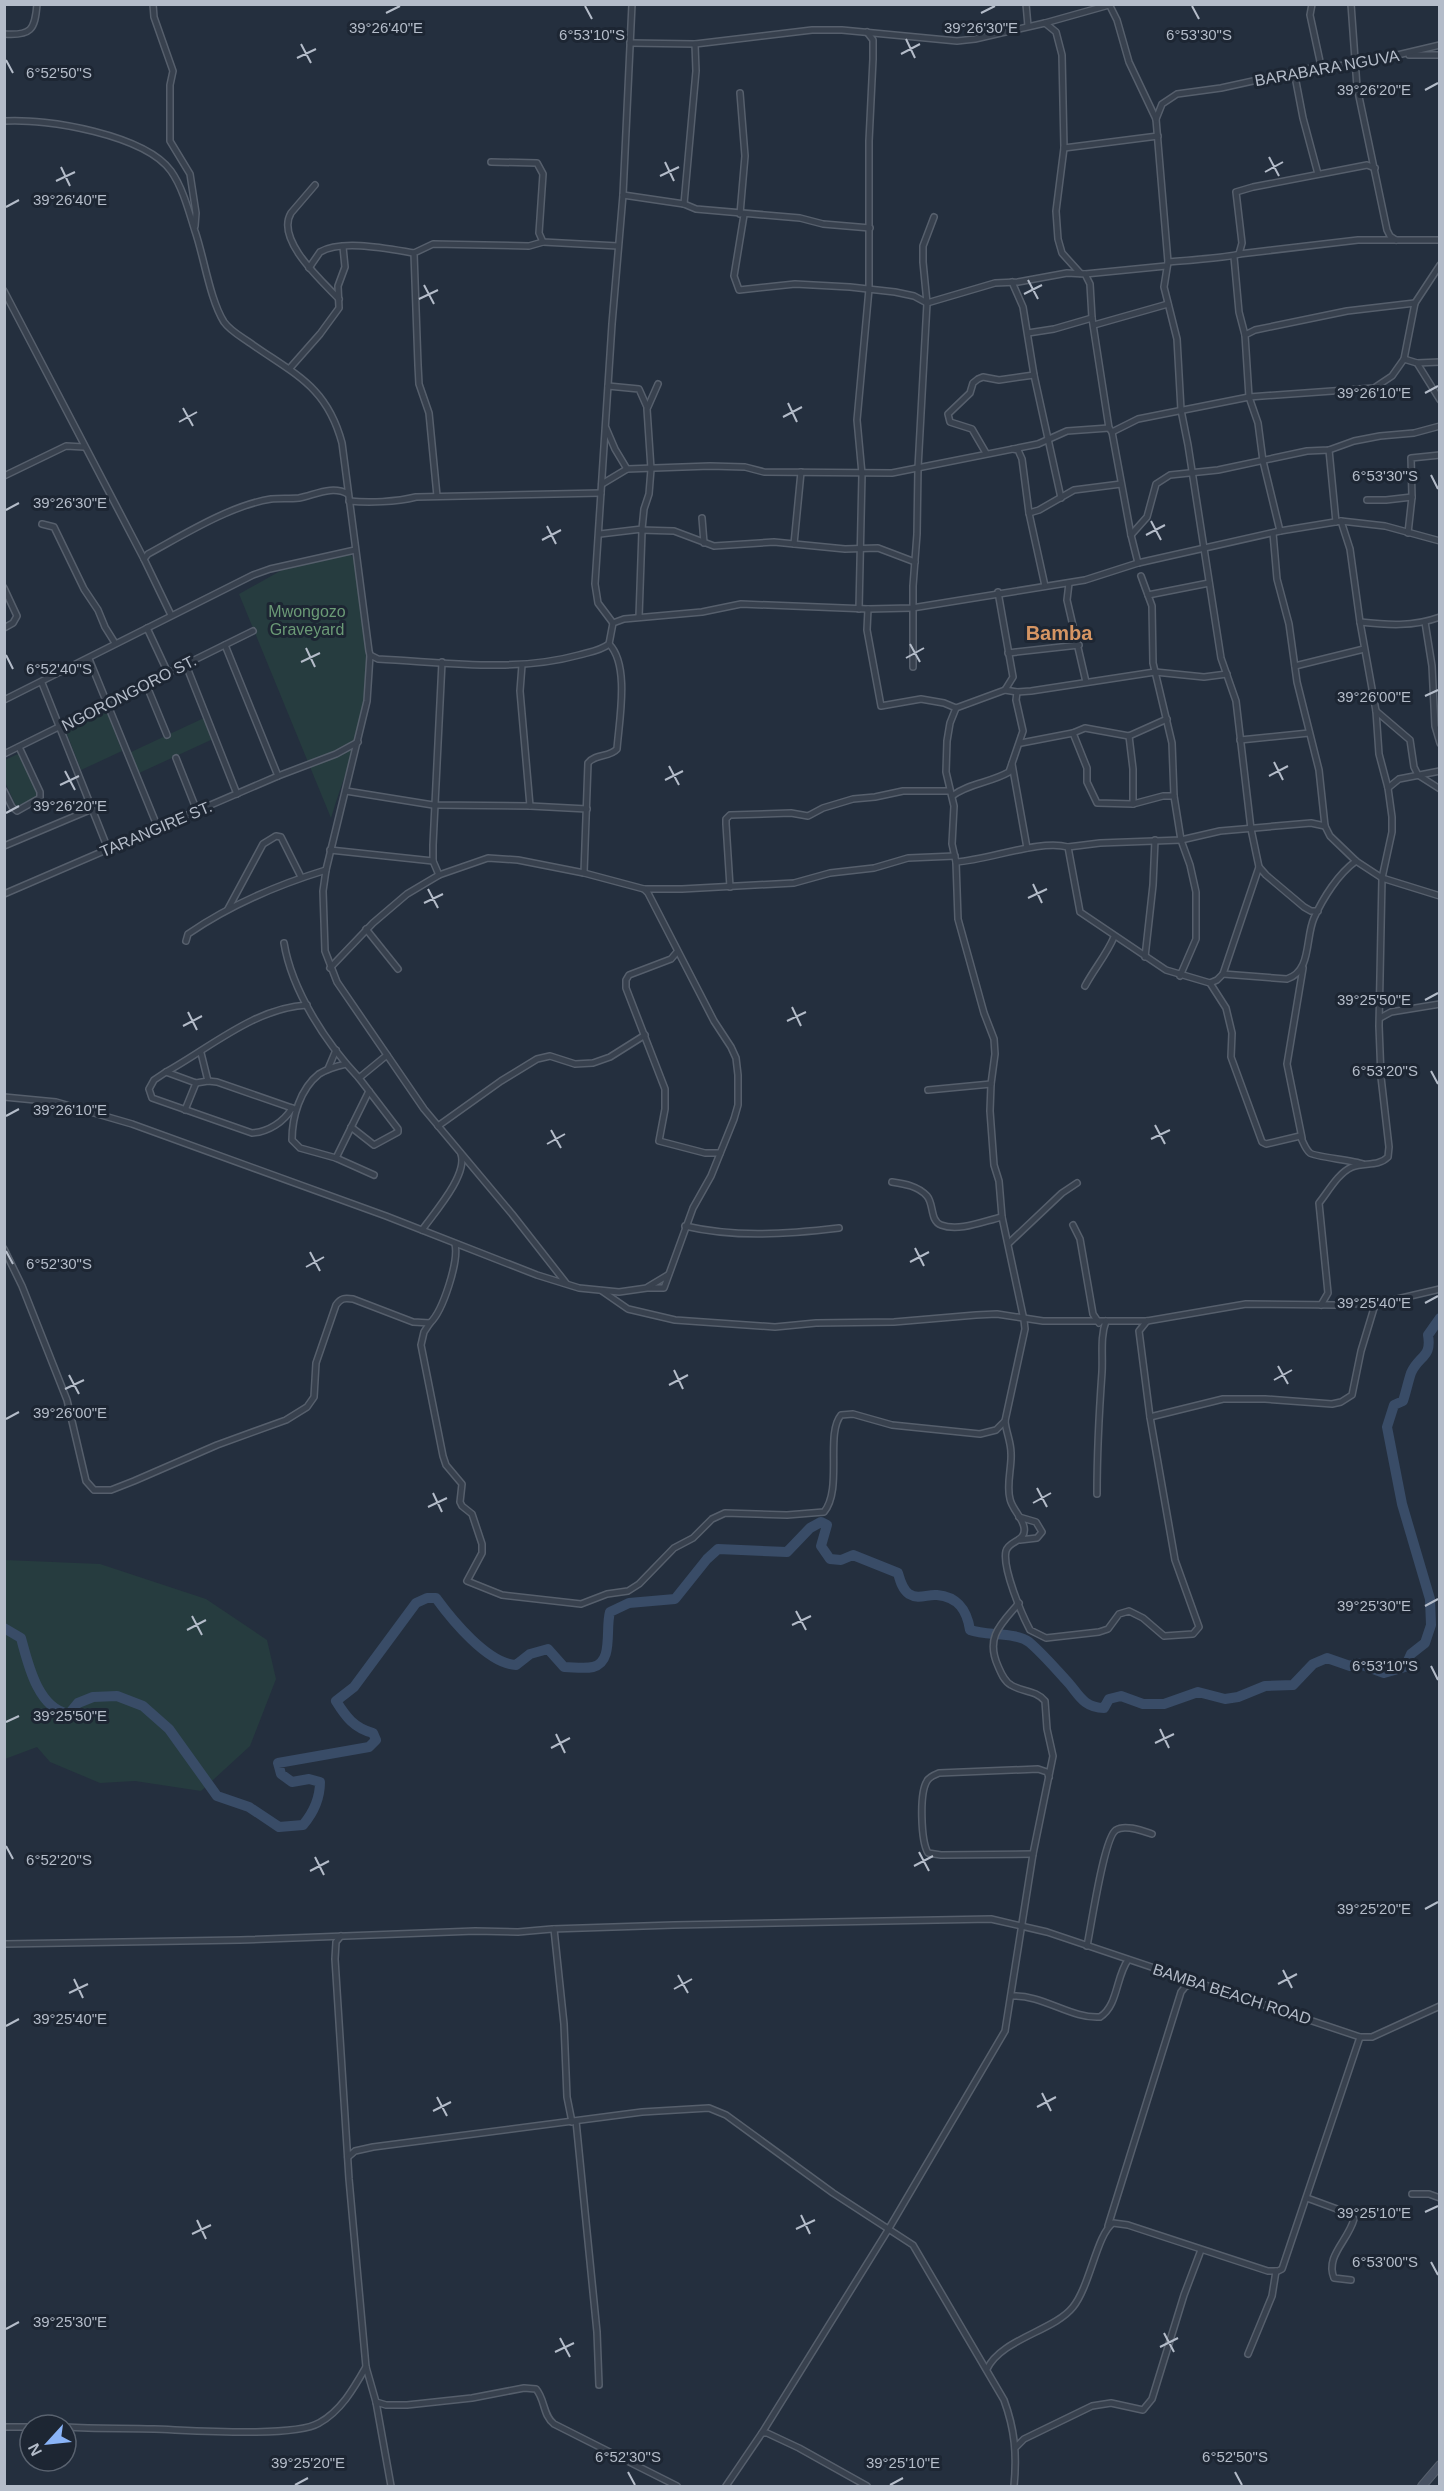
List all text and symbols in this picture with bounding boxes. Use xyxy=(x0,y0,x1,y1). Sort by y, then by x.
text: 39°26'40"E xyxy=(349,19,423,36)
text: 39°26'30"E xyxy=(944,19,1018,36)
text: 6°53'10"S xyxy=(559,26,625,43)
text: 6°53'30"S xyxy=(1166,26,1232,43)
street label: BARABARA NGUVA xyxy=(1253,47,1401,89)
text: 6°52'50"S xyxy=(26,64,92,81)
text: 39°26'20"E xyxy=(1337,81,1411,98)
text: 39°26'40"E xyxy=(33,191,107,208)
text: 39°26'10"E xyxy=(1337,384,1411,401)
text: 6°53'30"S xyxy=(1352,467,1418,484)
text: 39°26'30"E xyxy=(33,494,107,511)
park label: Mwongozo Graveyard xyxy=(268,603,346,638)
district label: Bamba xyxy=(1026,622,1093,644)
street label: NGORONGORO ST. xyxy=(59,652,199,734)
text: 6°52'40"S xyxy=(26,660,92,677)
text: 39°26'00"E xyxy=(1337,688,1411,705)
text: 39°26'20"E xyxy=(33,797,107,814)
street label: TARANGIRE ST. xyxy=(98,798,214,860)
text: 39°25'50"E xyxy=(1337,991,1411,1008)
text: 6°53'20"S xyxy=(1352,1062,1418,1079)
text: 39°26'10"E xyxy=(33,1101,107,1118)
text: 6°52'30"S xyxy=(26,1255,92,1272)
text: 39°25'40"E xyxy=(1337,1294,1411,1311)
text: 39°26'00"E xyxy=(33,1404,107,1421)
text: 39°25'30"E xyxy=(1337,1597,1411,1614)
text: 6°53'10"S xyxy=(1352,1657,1418,1674)
text: 39°25'50"E xyxy=(33,1707,107,1724)
text: 6°52'20"S xyxy=(26,1851,92,1868)
text: 39°25'20"E xyxy=(1337,1900,1411,1917)
street label: BAMBA BEACH ROAD xyxy=(1151,1960,1313,2028)
text: 39°25'40"E xyxy=(33,2010,107,2027)
text: 39°25'10"E xyxy=(1337,2204,1411,2221)
text: 6°53'00"S xyxy=(1352,2253,1418,2270)
text: 39°25'30"E xyxy=(33,2313,107,2330)
north arrow xyxy=(18,2413,78,2473)
text: N xyxy=(25,2441,45,2459)
text: 6°52'30"S xyxy=(595,2448,661,2465)
text: 6°52'50"S xyxy=(1202,2448,1268,2465)
text: 39°25'20"E xyxy=(271,2454,345,2471)
text: 39°25'10"E xyxy=(866,2454,940,2471)

